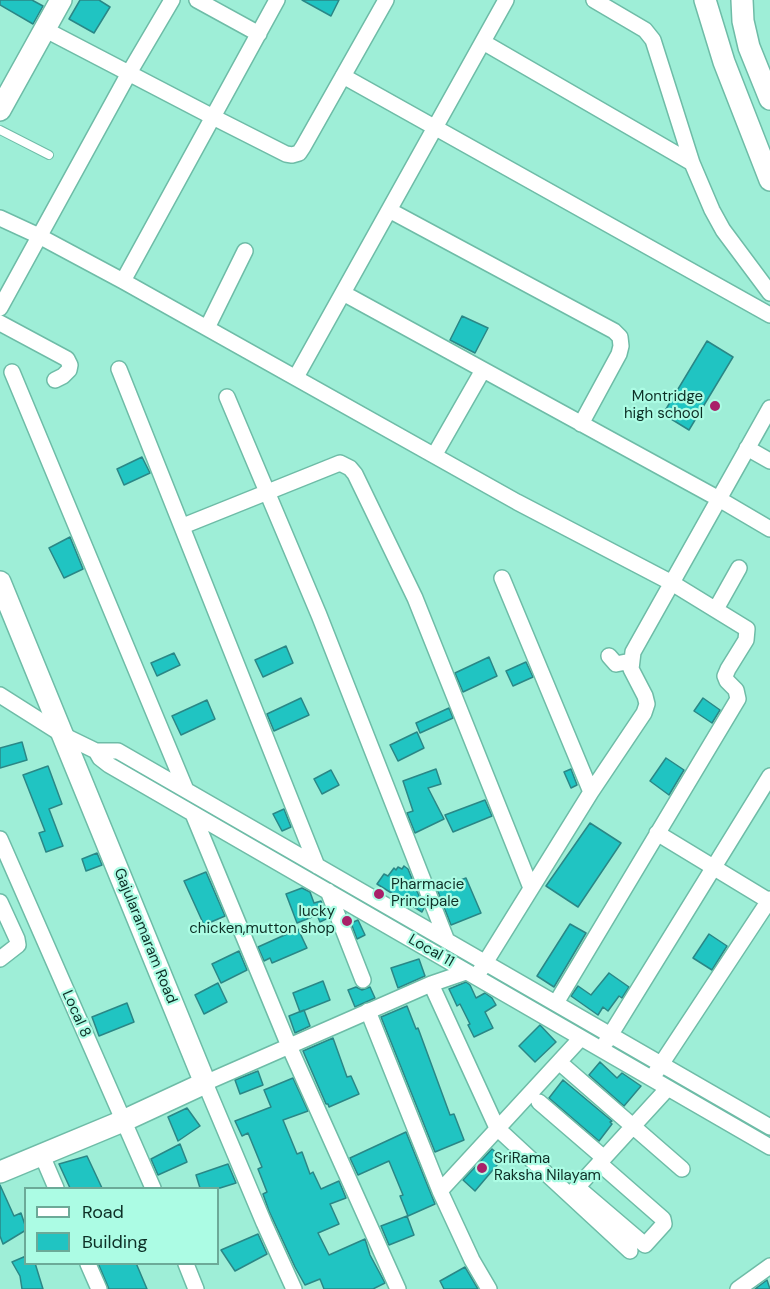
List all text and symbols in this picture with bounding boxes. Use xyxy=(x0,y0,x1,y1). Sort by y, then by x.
place label: Montridge high school xyxy=(624,388,703,423)
marker: Montridge high school xyxy=(708,399,722,413)
street label: Gajularamaram Road xyxy=(110,866,180,1006)
place label: Pharmacie Principale xyxy=(391,876,464,911)
marker: Pharmacie Principale xyxy=(372,887,386,901)
place label: lucky chicken,mutton shop xyxy=(189,903,335,938)
marker: lucky chicken,mutton shop xyxy=(340,914,354,928)
street label: Local 11 xyxy=(405,931,457,971)
street label: Local 8 xyxy=(58,988,94,1040)
place label: SriRama Raksha Nilayam xyxy=(494,1150,601,1185)
marker: SriRama Raksha Nilayam xyxy=(475,1161,489,1175)
legend xyxy=(24,1187,219,1265)
text: Road xyxy=(82,1200,124,1224)
text: Building xyxy=(82,1230,147,1254)

